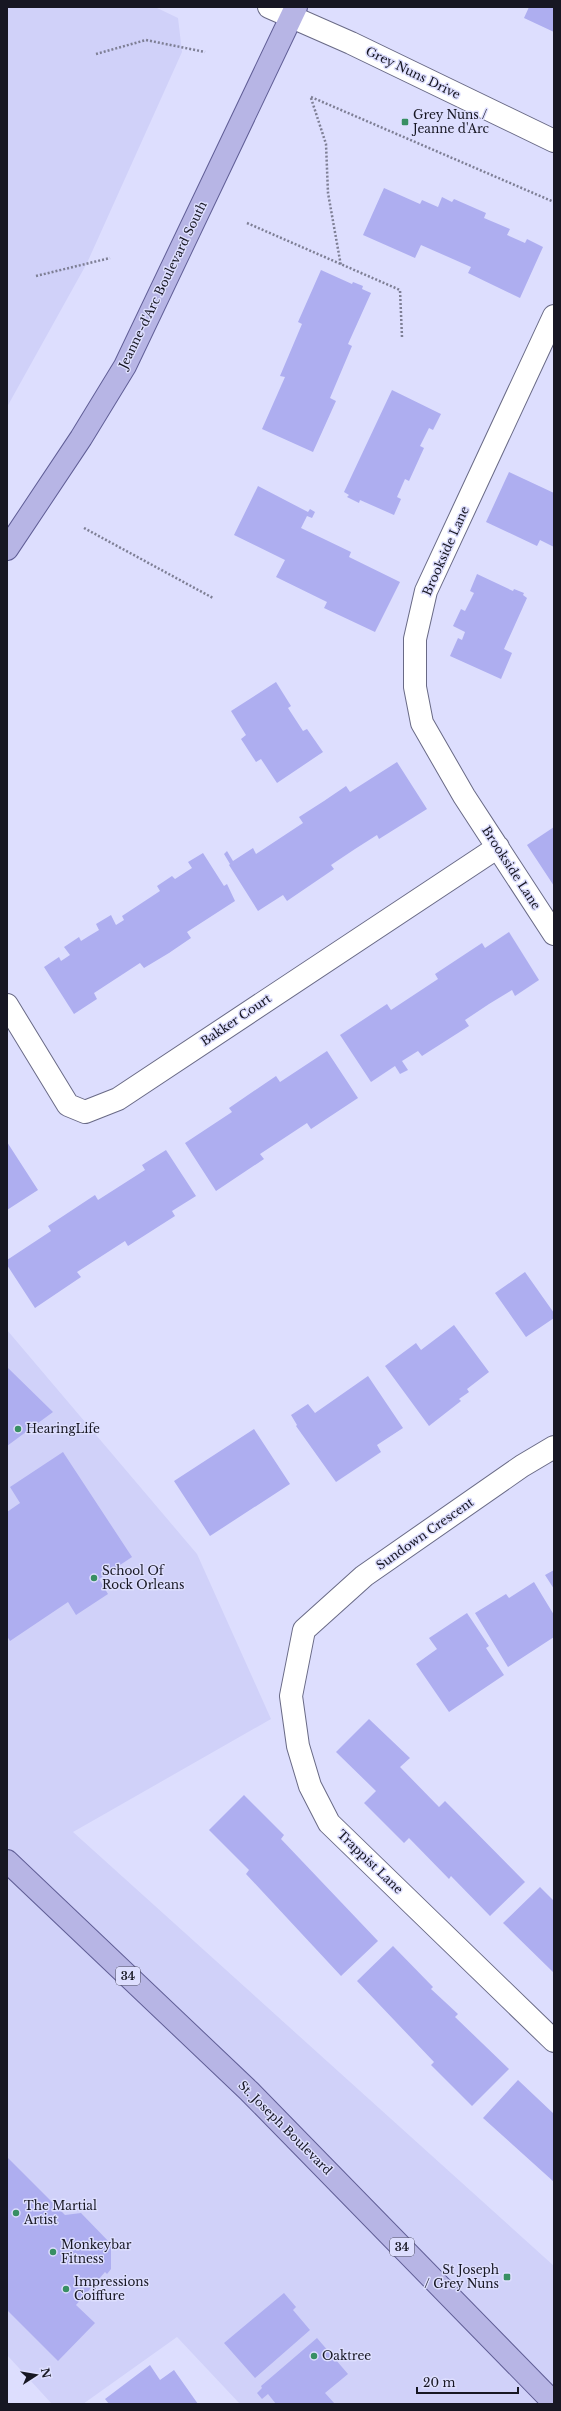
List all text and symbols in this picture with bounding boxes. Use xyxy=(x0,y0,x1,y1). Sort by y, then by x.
street label: Grey Nuns Drive xyxy=(363,43,463,102)
place label: Grey Nuns / Jeanne d'Arc xyxy=(411,107,490,136)
marker: Grey Nuns / Jeanne d'Arc xyxy=(400,117,410,127)
street label: Jeanne-d'Arc Boulevard South xyxy=(114,199,210,373)
street label: Brookside Lane xyxy=(419,504,472,598)
street label: Brookside Lane xyxy=(479,823,544,912)
street label: Bakker Court xyxy=(198,990,274,1049)
place label: HearingLife xyxy=(26,1421,100,1436)
marker: HearingLife xyxy=(13,1424,23,1434)
street label: Sundown Crescent xyxy=(373,1494,477,1573)
place label: School Of Rock Orleans xyxy=(102,1563,185,1592)
marker: School Of Rock Orleans xyxy=(89,1573,99,1583)
street label: Trappist Lane xyxy=(334,1827,406,1897)
road number: 34 xyxy=(116,1967,140,1985)
street label: St. Joseph Boulevard xyxy=(235,2078,335,2178)
place label: The Martial Artist xyxy=(23,2198,97,2227)
marker: The Martial Artist xyxy=(11,2208,21,2218)
place label: Monkeybar Fitness xyxy=(61,2237,132,2266)
road number: 34 xyxy=(390,2238,414,2256)
marker: Monkeybar Fitness xyxy=(48,2247,58,2257)
place label: St Joseph / Grey Nuns xyxy=(424,2262,499,2291)
marker: St Joseph / Grey Nuns xyxy=(502,2272,512,2282)
place label: Impressions Coiffure xyxy=(74,2274,149,2303)
marker: Impressions Coiffure xyxy=(61,2284,71,2294)
place label: Oaktree xyxy=(322,2348,371,2363)
marker: Oaktree xyxy=(309,2351,319,2361)
north arrow xyxy=(16,2355,56,2395)
text: N xyxy=(38,2366,54,2380)
scale bar xyxy=(417,2369,518,2395)
text: 20 m xyxy=(423,2375,455,2390)

